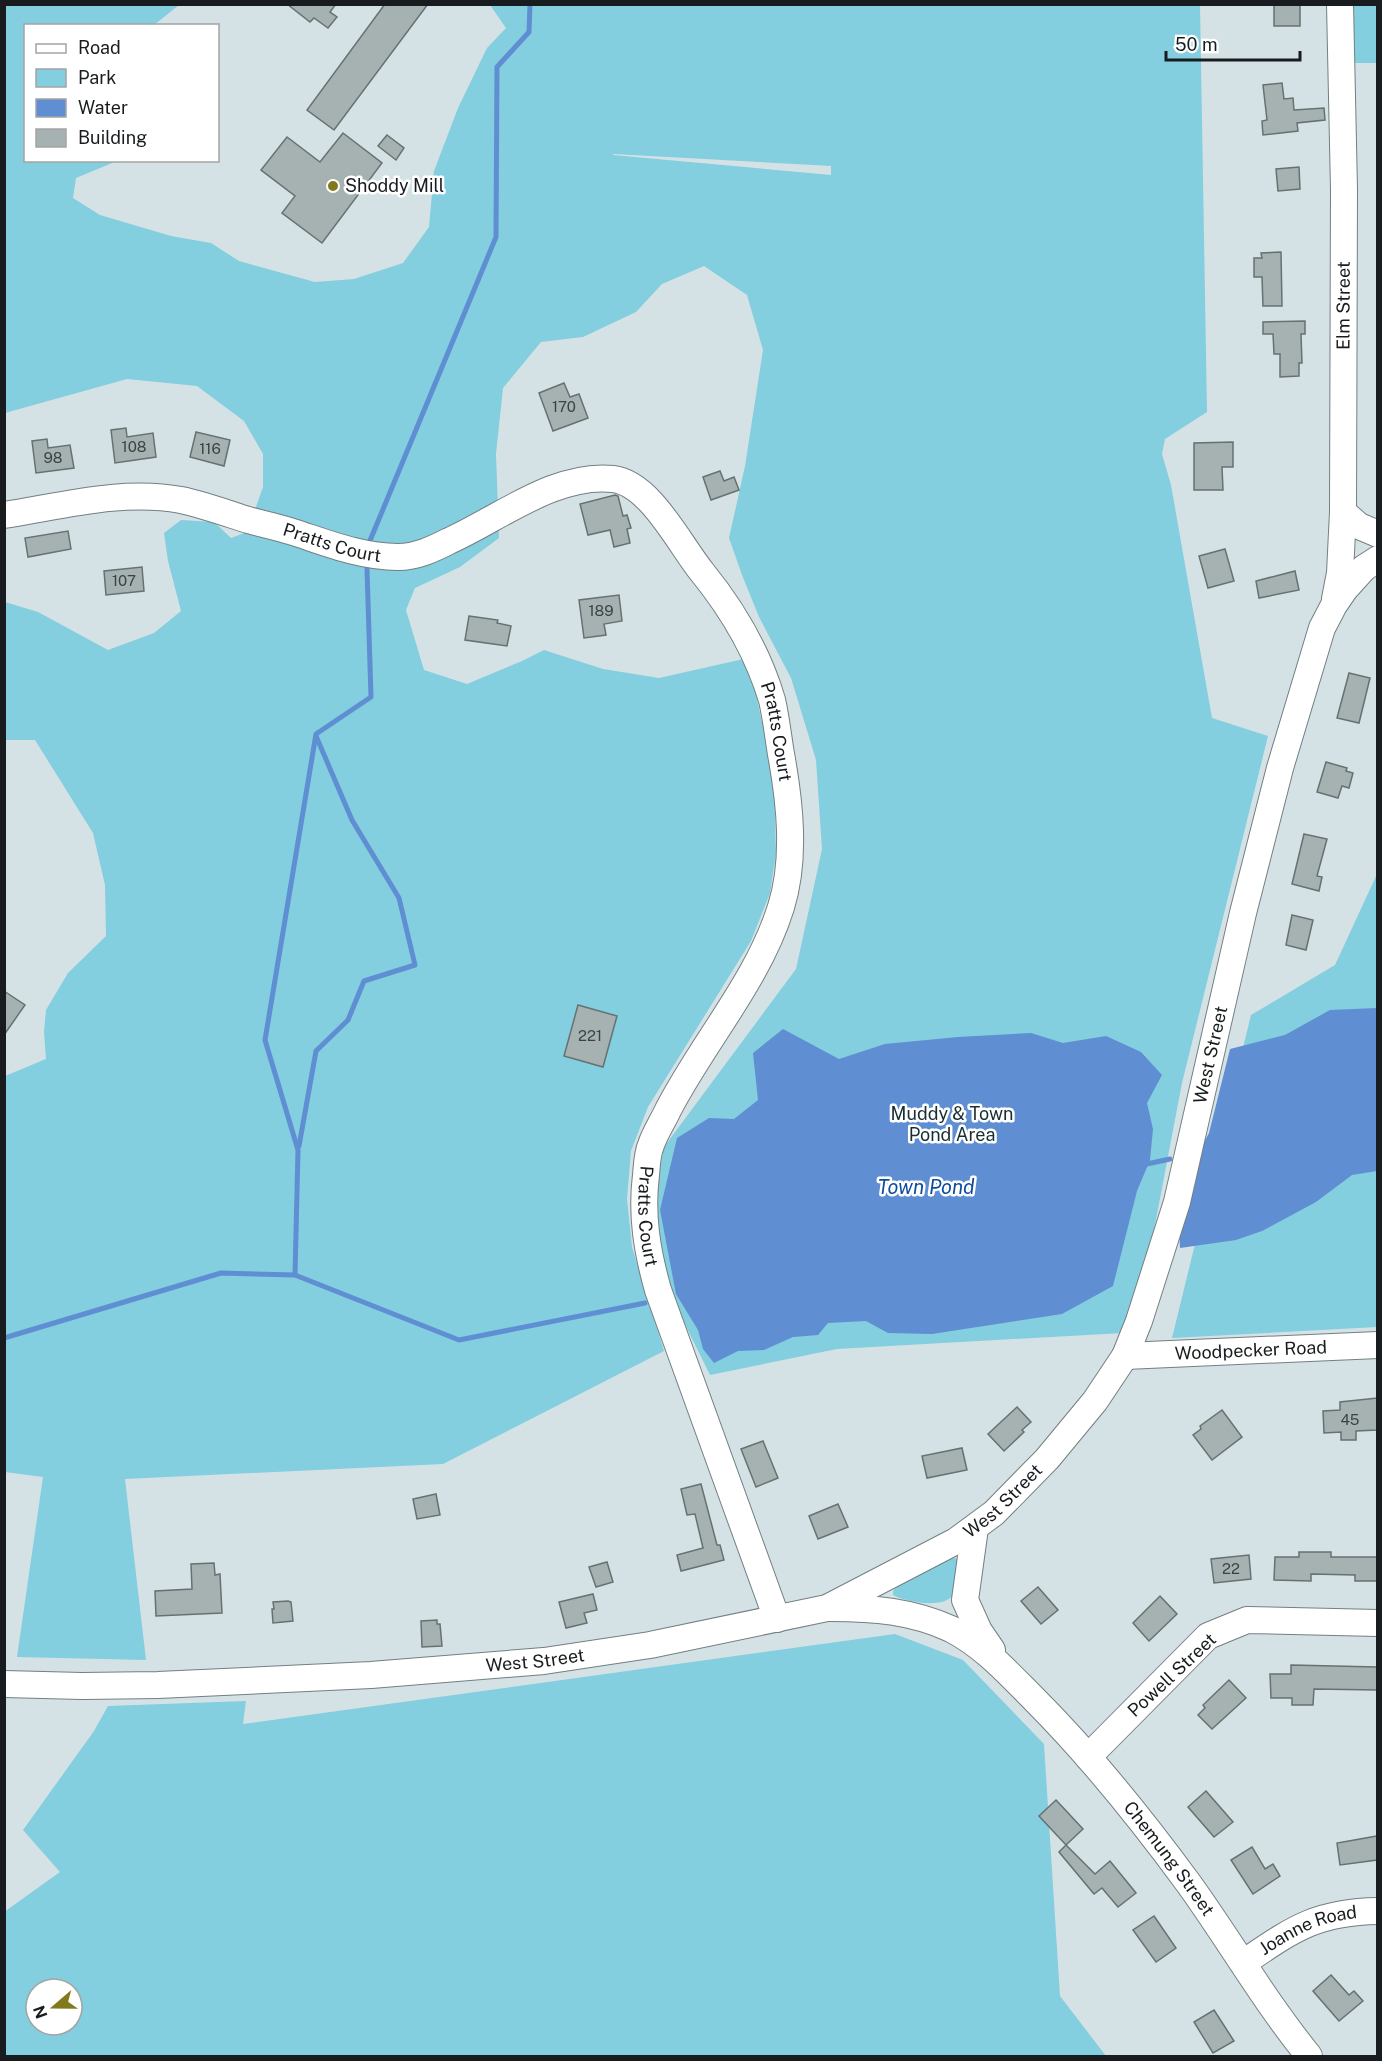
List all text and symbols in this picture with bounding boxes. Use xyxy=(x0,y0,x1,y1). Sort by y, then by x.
legend xyxy=(24,24,219,162)
scale bar xyxy=(1166,24,1300,62)
text: 50 m xyxy=(1175,34,1218,55)
text: Road xyxy=(78,37,121,58)
text: Park xyxy=(78,67,116,88)
text: Water xyxy=(78,97,128,118)
text: Building xyxy=(78,127,147,148)
place label: Shoddy Mill xyxy=(345,175,444,196)
marker: Shoddy Mill xyxy=(326,179,340,193)
street label: Elm Street xyxy=(1333,261,1354,350)
house number: 170 xyxy=(552,398,576,415)
house number: 108 xyxy=(122,438,146,455)
house number: 116 xyxy=(199,440,221,457)
house number: 98 xyxy=(44,449,62,466)
street label: Pratts Court xyxy=(281,519,382,566)
house number: 107 xyxy=(112,572,136,589)
house number: 189 xyxy=(588,602,614,619)
street label: Pratts Court xyxy=(757,679,796,783)
street label: West Street xyxy=(1189,1004,1231,1106)
house number: 221 xyxy=(578,1027,602,1044)
park label: Muddy & Town Pond Area xyxy=(891,1103,1013,1145)
street label: Pratts Court xyxy=(634,1165,663,1268)
water label: Town Pond xyxy=(877,1175,975,1199)
street label: Woodpecker Road xyxy=(1174,1336,1327,1364)
house number: 45 xyxy=(1341,1411,1359,1428)
street label: West Street xyxy=(959,1459,1046,1542)
house number: 22 xyxy=(1222,1560,1240,1577)
street label: Powell Street xyxy=(1123,1628,1220,1721)
street label: West Street xyxy=(485,1644,586,1676)
street label: Chemung Street xyxy=(1120,1797,1219,1920)
street label: Joanne Road xyxy=(1255,1901,1358,1959)
north arrow xyxy=(24,1977,84,2037)
text: N xyxy=(29,2003,51,2021)

